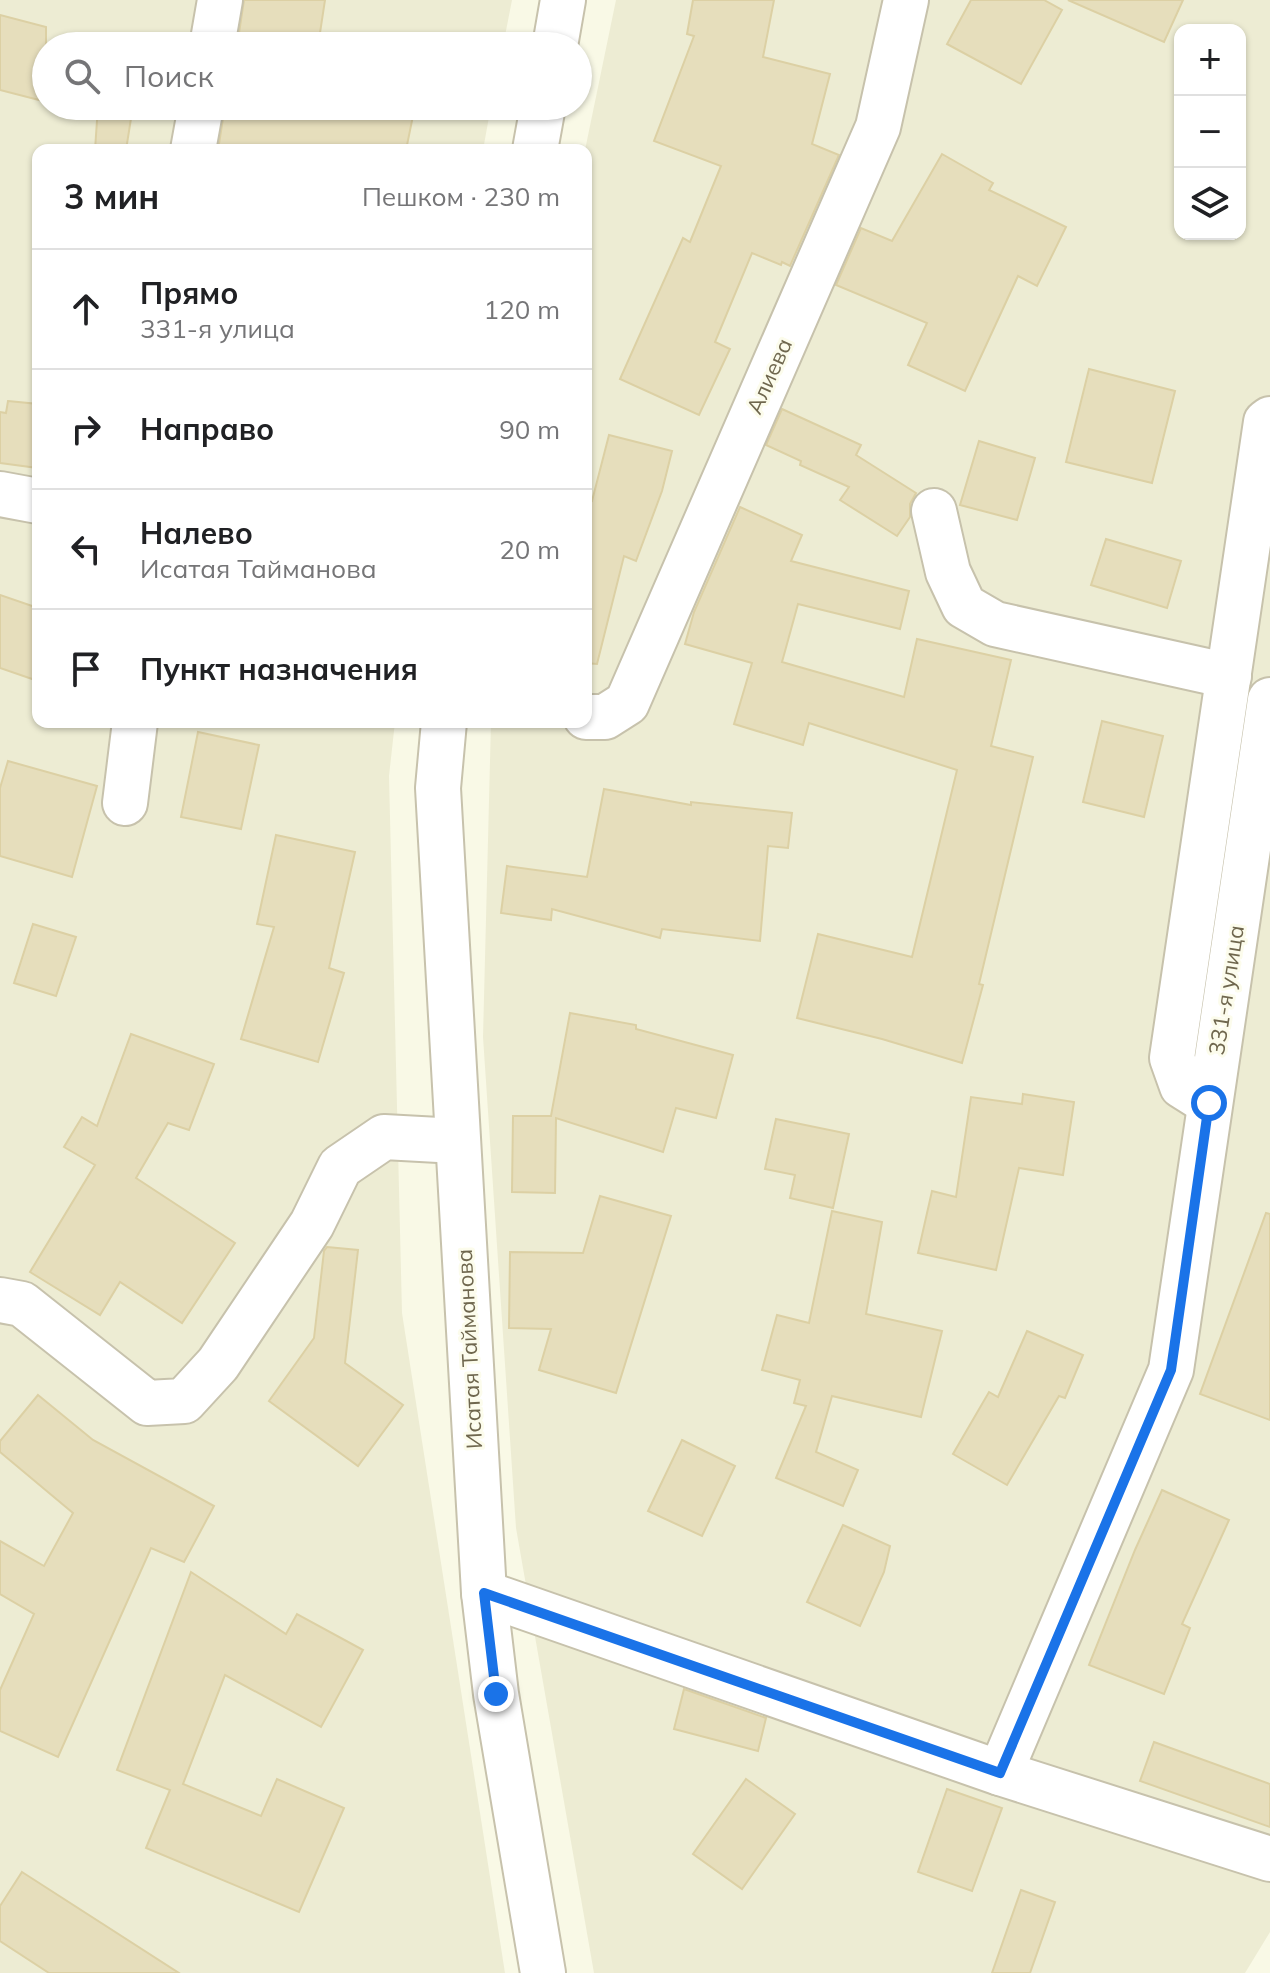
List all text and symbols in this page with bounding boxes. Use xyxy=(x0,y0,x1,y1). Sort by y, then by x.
map controls xyxy=(1174,24,1246,240)
button: + xyxy=(1174,24,1246,96)
search box xyxy=(32,32,592,120)
icon: search xyxy=(60,54,104,98)
text: Поиск xyxy=(124,57,214,95)
button: − xyxy=(1174,96,1246,168)
button: layers xyxy=(1174,168,1246,240)
text: 3 мин xyxy=(64,175,159,218)
text: Пешком · 230 m xyxy=(362,180,560,213)
text: Прямо xyxy=(140,274,238,312)
icon: ahead xyxy=(64,287,108,331)
text: 120 m xyxy=(484,293,560,326)
text: 331-я улица xyxy=(140,312,295,345)
street label: Алиева xyxy=(740,334,798,418)
icon: right xyxy=(64,407,108,451)
text: Направо xyxy=(140,410,274,448)
text: 90 m xyxy=(499,413,560,446)
text: Налево xyxy=(140,514,253,552)
icon: left xyxy=(64,527,108,571)
text: 20 m xyxy=(499,533,560,566)
text: Исатая Тайманова xyxy=(140,552,377,585)
icon: arrive xyxy=(64,647,108,691)
text: Пункт назначения xyxy=(140,650,418,688)
street label: 331-я улица xyxy=(1202,923,1250,1057)
route start xyxy=(1191,1085,1227,1121)
street label: Исатая Тайманова xyxy=(450,1248,488,1450)
route end xyxy=(478,1676,514,1712)

